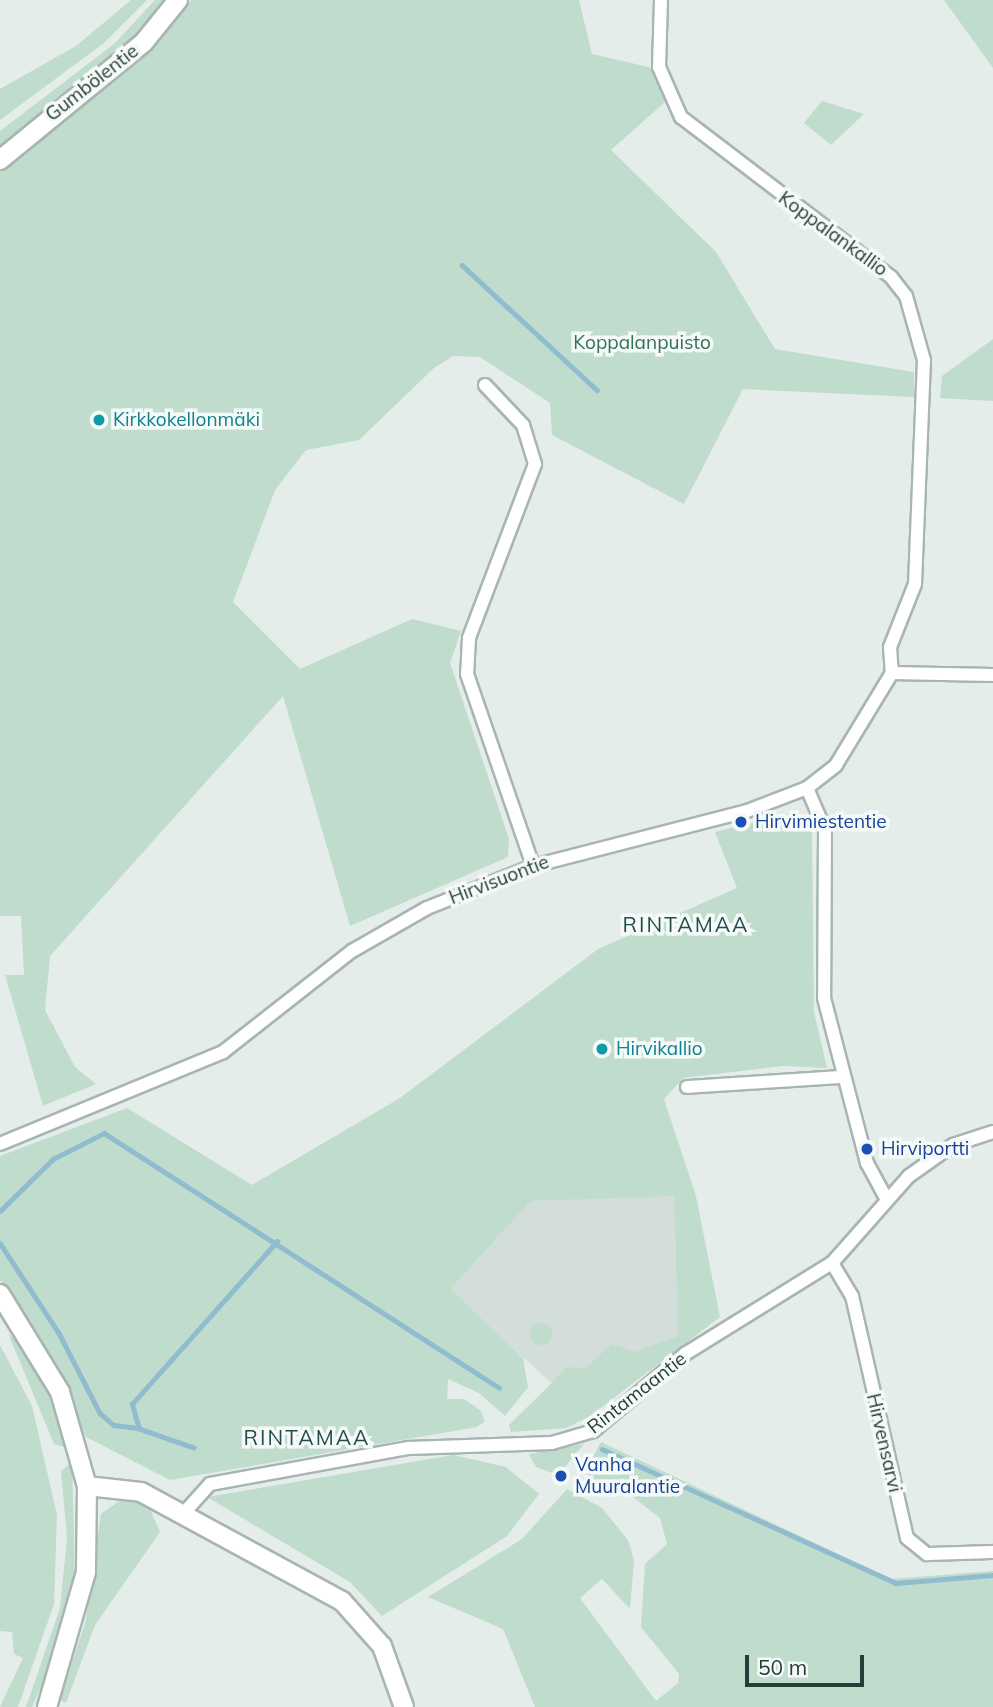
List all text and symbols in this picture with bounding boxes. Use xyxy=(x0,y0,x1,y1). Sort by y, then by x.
street label: Gumbölentie xyxy=(41,40,143,126)
street label: Koppalankallio xyxy=(774,187,892,281)
park label: Koppalanpuisto xyxy=(573,332,711,354)
place label: Kirkkokellonmäki xyxy=(113,409,260,431)
marker: Kirkkokellonmäki xyxy=(91,412,107,428)
place label: Hirvimiestentie xyxy=(755,811,887,833)
marker: Hirvimiestentie xyxy=(733,814,749,830)
street label: Hirvisuontie xyxy=(446,851,552,909)
district label: RINTAMAA xyxy=(623,911,749,937)
place label: Hirvikallio xyxy=(616,1038,703,1060)
marker: Hirvikallio xyxy=(594,1041,610,1057)
place label: Hirviportti xyxy=(881,1138,969,1160)
marker: Hirviportti xyxy=(859,1141,875,1157)
street label: Rintamaantie xyxy=(583,1347,691,1439)
street label: Hirvensarvi xyxy=(862,1391,906,1495)
district label: RINTAMAA xyxy=(244,1424,370,1450)
place label: Vanha Muuralantie xyxy=(575,1454,680,1498)
marker: Vanha Muuralantie xyxy=(553,1468,569,1484)
scale bar xyxy=(748,1640,867,1684)
text: 50 m xyxy=(758,1654,807,1680)

